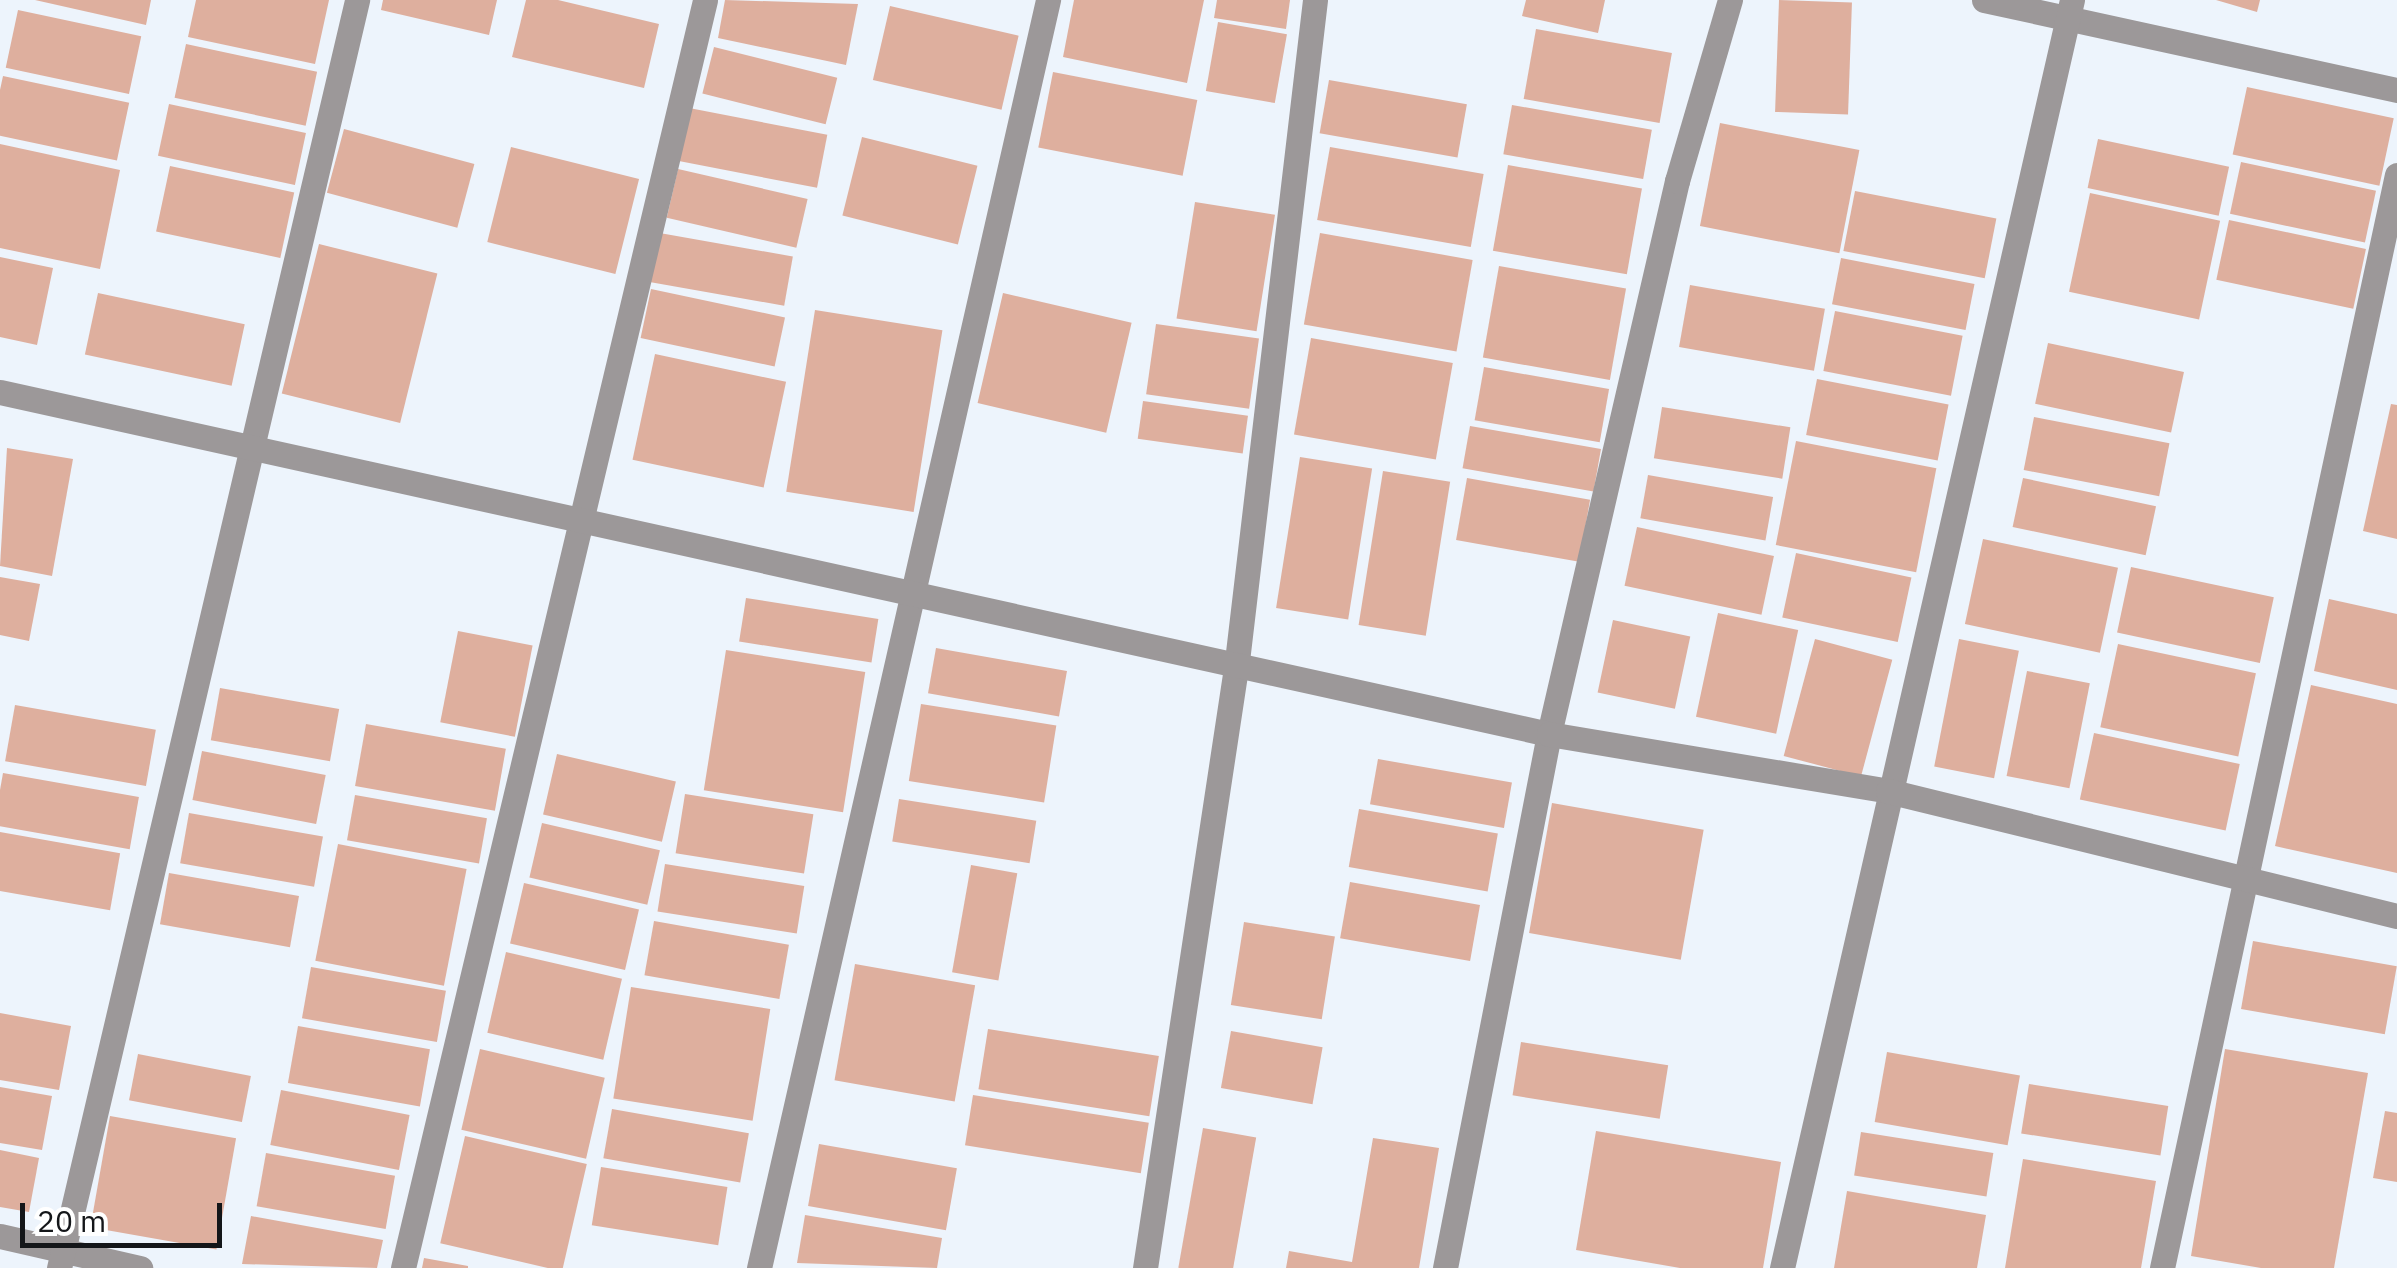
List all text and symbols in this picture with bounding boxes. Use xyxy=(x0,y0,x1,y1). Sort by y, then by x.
scale bar xyxy=(25,1183,228,1245)
text: 20 m xyxy=(37,1201,106,1240)

